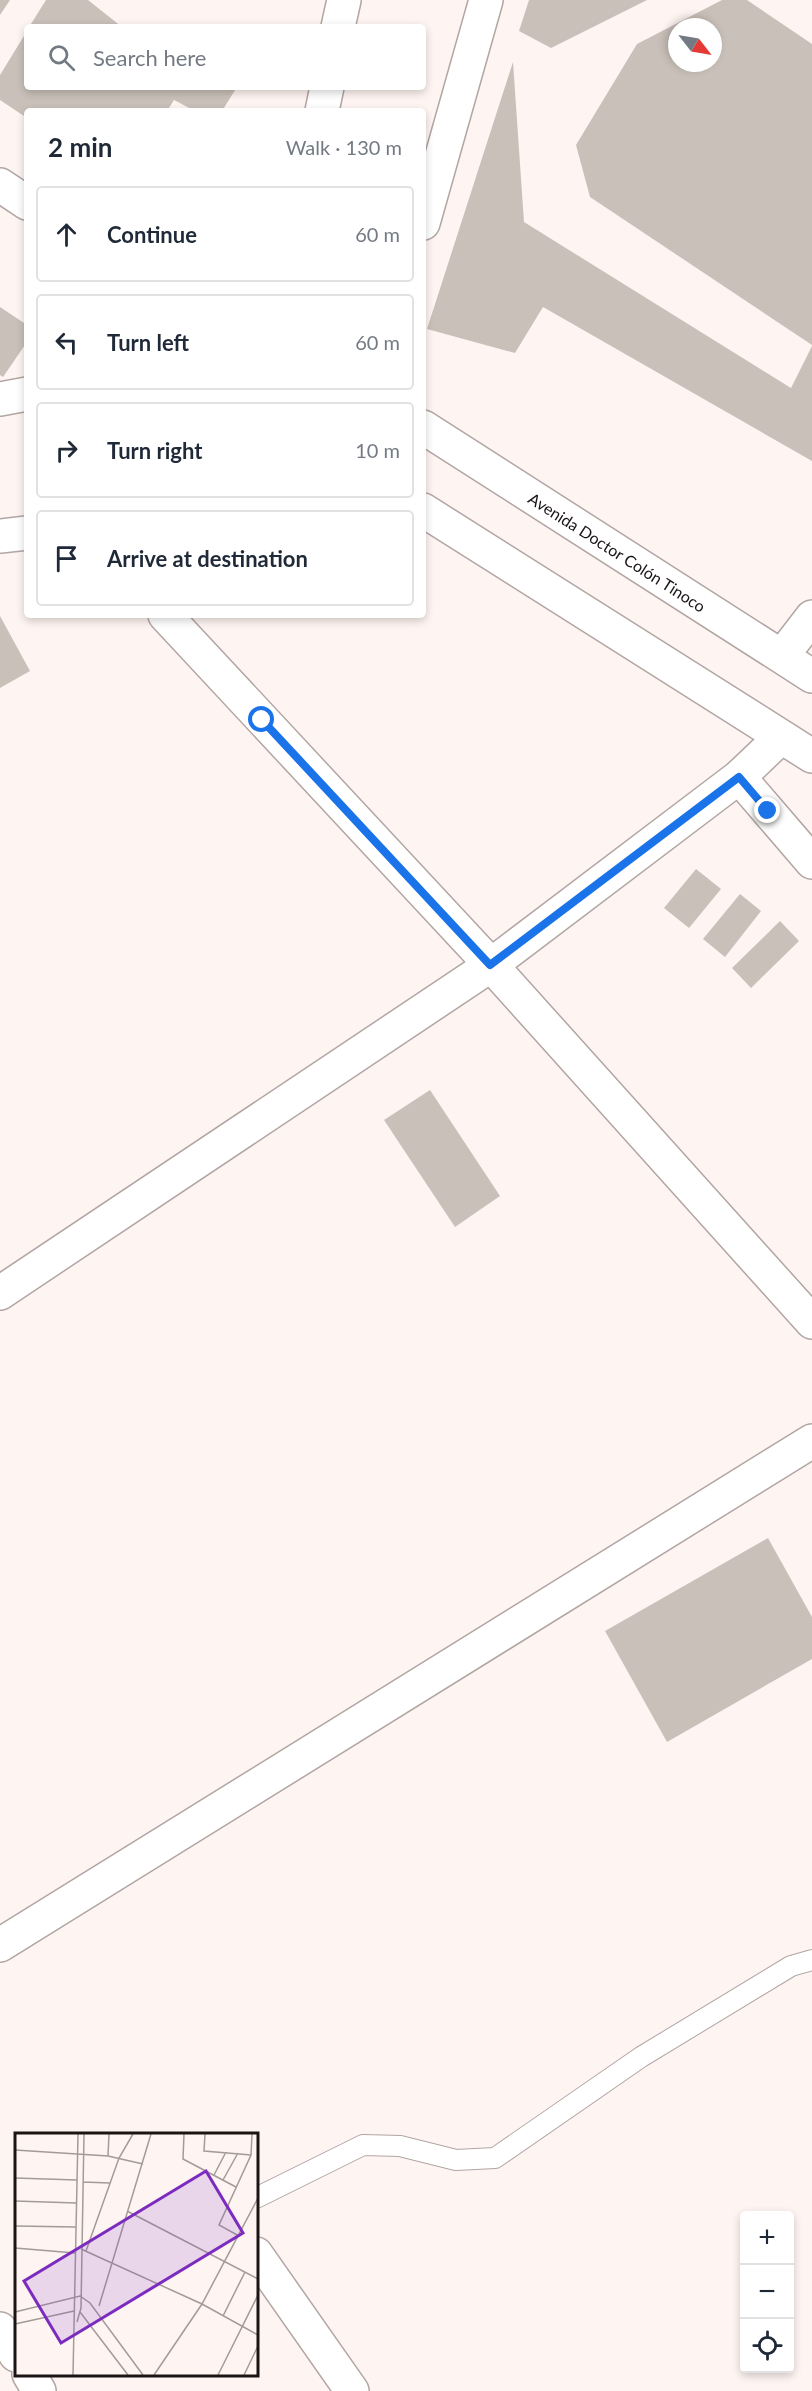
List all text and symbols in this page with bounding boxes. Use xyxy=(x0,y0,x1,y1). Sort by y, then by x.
north arrow xyxy=(668,18,722,72)
search box xyxy=(24,24,426,90)
icon: search xyxy=(45,41,78,74)
text: Search here xyxy=(93,44,206,71)
text: 2 min xyxy=(48,131,112,163)
text: Walk · 130 m xyxy=(286,135,402,159)
icon: ahead xyxy=(50,218,83,251)
text: Continue xyxy=(107,221,197,248)
text: 60 m xyxy=(355,222,400,246)
icon: left xyxy=(50,326,83,359)
text: Turn left xyxy=(107,329,189,356)
text: 60 m xyxy=(355,330,400,354)
icon: right xyxy=(50,434,83,467)
text: Turn right xyxy=(107,437,202,464)
text: 10 m xyxy=(355,438,400,462)
street label: Avenida Doctor Colón Tinoco xyxy=(525,488,710,615)
icon: arrive xyxy=(50,542,83,575)
text: Arrive at destination xyxy=(107,545,308,572)
route start xyxy=(248,706,274,732)
route end xyxy=(754,797,780,823)
inset map xyxy=(15,2133,258,2376)
map controls xyxy=(740,2211,794,2373)
button: + xyxy=(740,2211,794,2265)
button: − xyxy=(740,2265,794,2319)
button: locate xyxy=(740,2319,794,2373)

